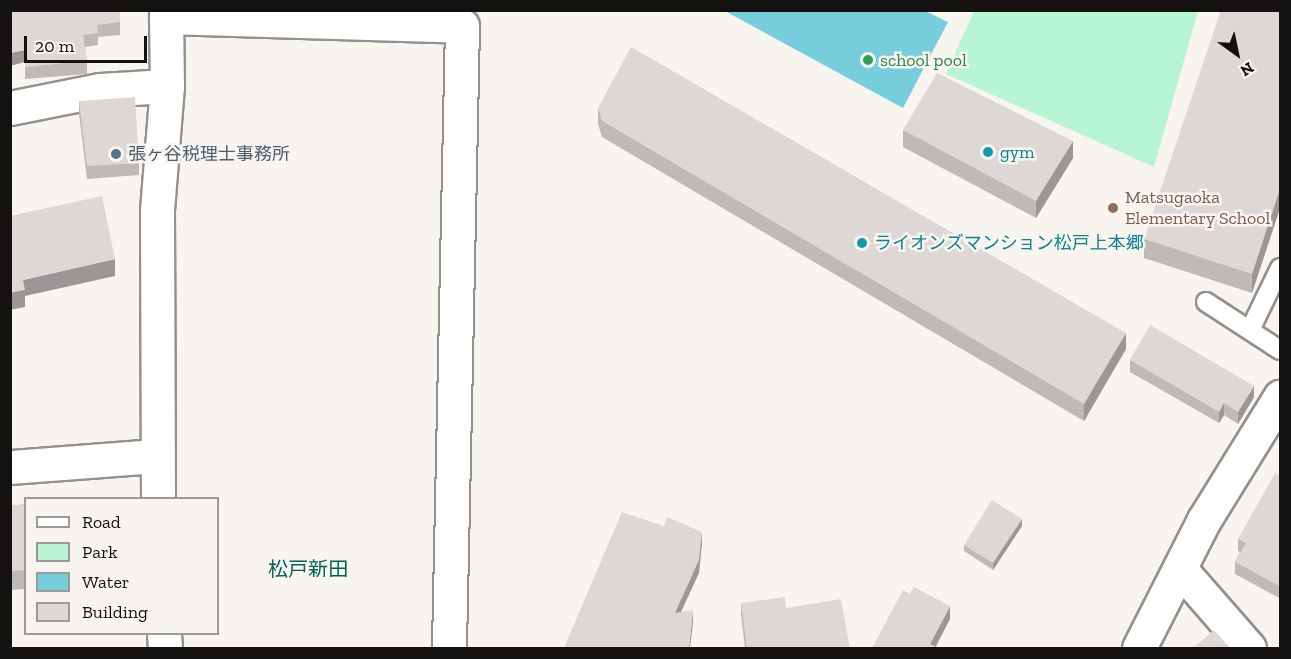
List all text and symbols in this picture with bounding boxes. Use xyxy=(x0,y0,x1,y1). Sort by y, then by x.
scale bar xyxy=(27,24,150,62)
north arrow xyxy=(1207,24,1267,84)
text: 20 m xyxy=(35,35,74,57)
place label: school pool xyxy=(880,49,967,71)
marker: school pool xyxy=(861,53,875,67)
text: N xyxy=(1237,58,1257,81)
place label: gym xyxy=(1000,141,1035,163)
place label: 張ヶ谷税理士事務所 xyxy=(128,143,290,165)
marker: gym xyxy=(981,145,995,159)
marker: 張ヶ谷税理士事務所 xyxy=(109,147,123,161)
place label: Matsugaoka Elementary School xyxy=(1125,187,1271,230)
marker: Matsugaoka Elementary School xyxy=(1106,201,1120,215)
place label: ライオンズマンション松戸上本郷 xyxy=(874,232,1144,254)
marker: ライオンズマンション松戸上本郷 xyxy=(855,236,869,250)
legend xyxy=(24,497,219,635)
text: Road xyxy=(82,511,121,533)
text: Park xyxy=(82,541,118,563)
district label: 松戸新田 xyxy=(268,557,348,581)
text: Water xyxy=(82,571,129,593)
text: Building xyxy=(82,601,148,623)

